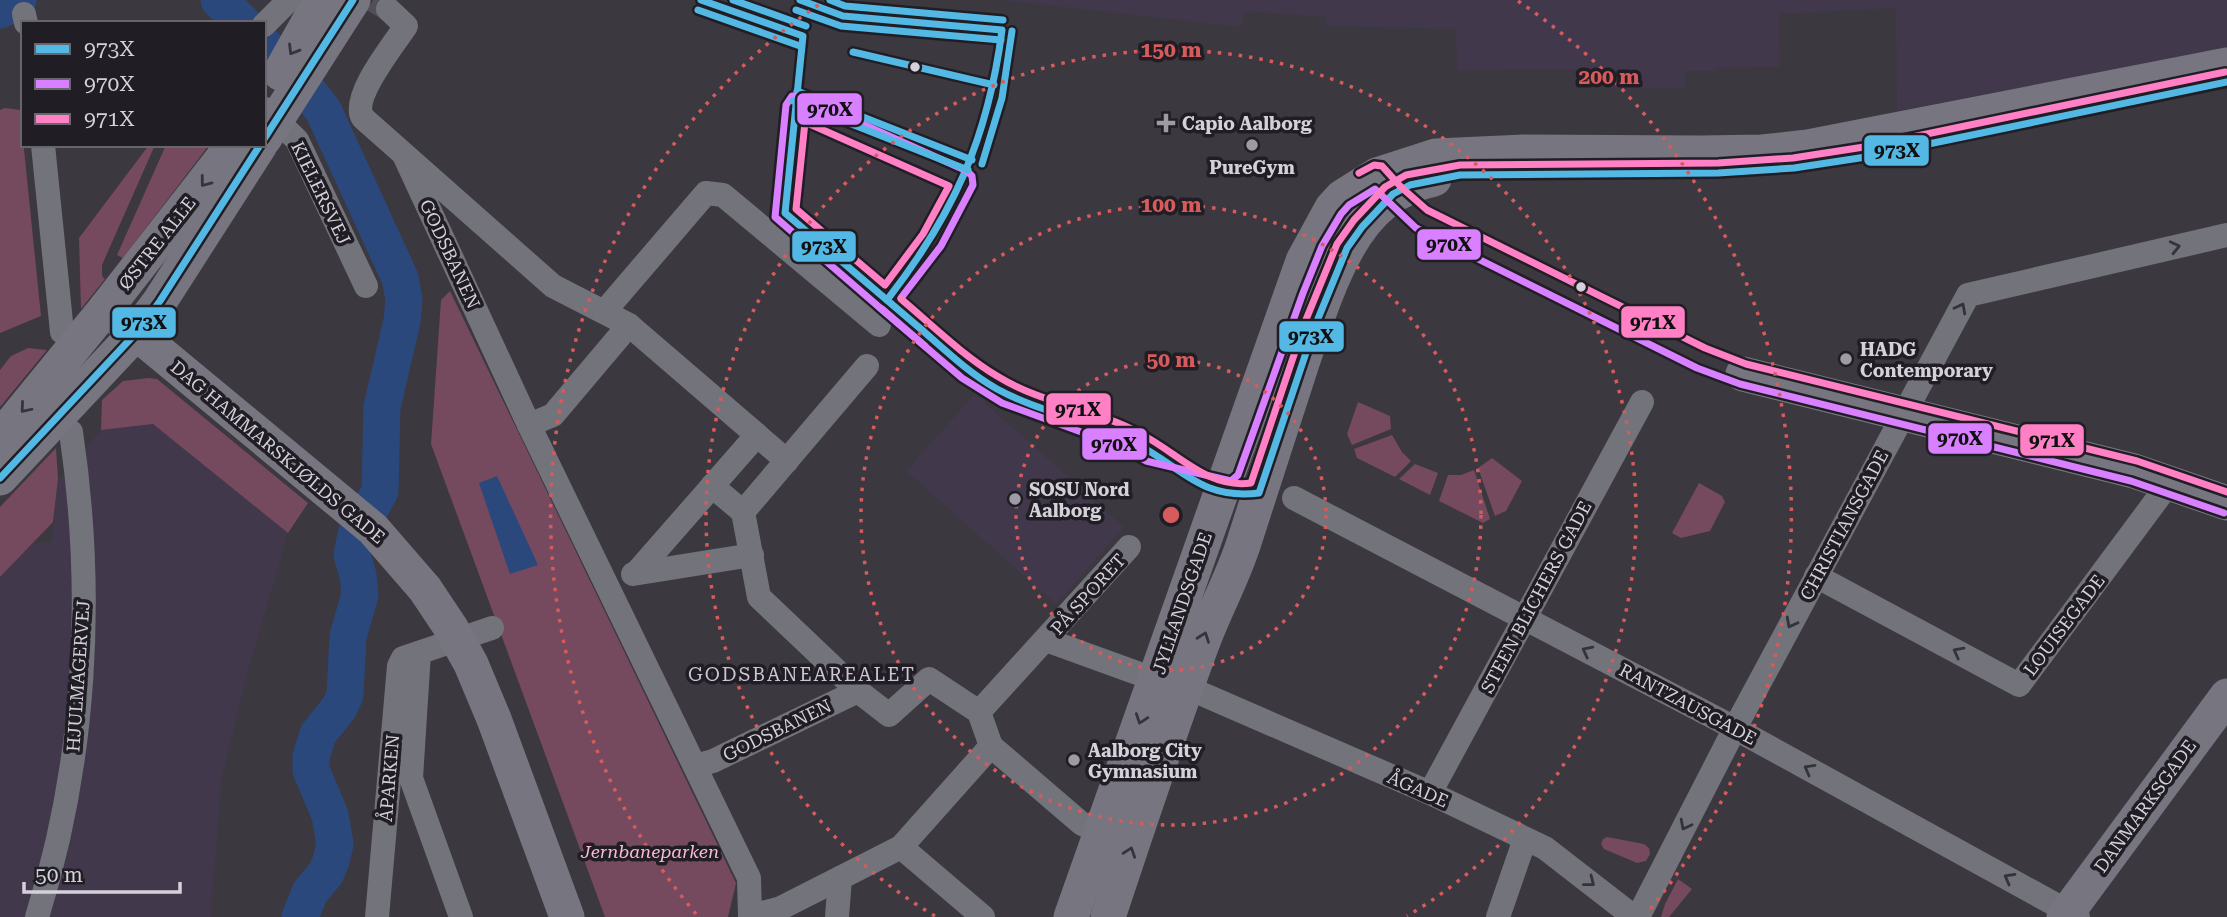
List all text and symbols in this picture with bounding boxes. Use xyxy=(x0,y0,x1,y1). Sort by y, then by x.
legend xyxy=(21,21,266,147)
text: 973X xyxy=(84,37,135,61)
text: 150 m xyxy=(1141,38,1201,62)
one-way arrow xyxy=(289,42,302,55)
unlabelled marker xyxy=(908,60,922,74)
text: 200 m xyxy=(1579,65,1639,89)
text: 970X xyxy=(84,72,135,96)
line badge: 970X xyxy=(796,92,863,126)
text: 970X xyxy=(807,98,853,121)
text: 971X xyxy=(84,107,135,131)
marker: Capio Aalborg xyxy=(1156,113,1176,133)
place label: Capio Aalborg xyxy=(1182,113,1313,134)
line badge: 973X xyxy=(1863,134,1930,167)
marker: PureGym xyxy=(1244,137,1260,153)
street label: KIELERSVEJ xyxy=(287,138,355,248)
text: 973X xyxy=(1874,139,1920,162)
place label: PureGym xyxy=(1209,157,1295,178)
one-way arrow xyxy=(201,174,214,187)
street label: ØSTRE ALLE xyxy=(114,192,200,294)
text: 100 m xyxy=(1141,193,1201,217)
street label: GODSBANEN xyxy=(416,196,484,312)
line badge: 970X xyxy=(1416,228,1482,261)
line badge: 973X xyxy=(791,230,857,263)
text: 970X xyxy=(1426,233,1472,256)
text: 973X xyxy=(801,235,847,258)
one-way arrow xyxy=(2169,241,2181,255)
unlabelled marker xyxy=(1574,280,1588,294)
one-way arrow xyxy=(1953,303,1966,315)
line badge: 971X xyxy=(1620,305,1686,339)
line badge: 973X xyxy=(111,306,177,339)
text: 973X xyxy=(121,311,167,334)
text: 971X xyxy=(1630,311,1676,334)
line badge: 973X xyxy=(1278,320,1345,353)
text: 973X xyxy=(1288,325,1334,348)
place label: HADG Contemporary xyxy=(1860,339,1993,381)
text: 50 m xyxy=(1146,348,1196,372)
marker: HADG Contemporary xyxy=(1838,351,1854,367)
street label: DAG HAMMARSKJØLDS GADE xyxy=(167,356,389,548)
line badge: 971X xyxy=(1045,392,1112,426)
text: 971X xyxy=(1055,398,1101,421)
one-way arrow xyxy=(21,399,33,412)
line badge: 970X xyxy=(1927,422,1993,455)
line badge: 971X xyxy=(2019,423,2085,457)
line badge: 970X xyxy=(1081,427,1148,461)
text: 970X xyxy=(1937,427,1983,450)
text: 971X xyxy=(2029,429,2075,452)
text: 970X xyxy=(1091,433,1137,456)
street label: CHRISTIANSGADE xyxy=(1796,446,1892,604)
place label: SOSU Nord Aalborg xyxy=(1029,479,1130,521)
marker: SOSU Nord Aalborg xyxy=(1007,491,1023,507)
street label: STEEN BLICHERS GADE xyxy=(1476,497,1596,697)
centre of rings xyxy=(1159,503,1183,527)
street label: JYLLANDSGADE xyxy=(1148,529,1216,677)
street label: PÅ SPORET xyxy=(1046,549,1130,639)
street label: LOUISEGADE xyxy=(2019,570,2109,680)
street label: HJULMAGERVEJ xyxy=(62,599,94,753)
one-way arrow xyxy=(1786,616,1799,629)
one-way arrow xyxy=(1196,632,1210,644)
one-way arrow xyxy=(1581,645,1594,659)
one-way arrow xyxy=(1953,647,1966,661)
street label: RANTZAUSGADE xyxy=(1616,659,1760,749)
district label: GODSBANEAREALET xyxy=(688,663,916,686)
street label: GODSBANEN xyxy=(719,695,835,765)
one-way arrow xyxy=(1135,713,1149,725)
street label: ÅPARKEN xyxy=(375,733,403,823)
street label: DANMARKSGADE xyxy=(2090,735,2200,877)
place label: Aalborg City Gymnasium xyxy=(1088,740,1202,782)
marker: Aalborg City Gymnasium xyxy=(1066,752,1082,768)
one-way arrow xyxy=(1804,763,1817,777)
street label: ÅGADE xyxy=(1384,766,1452,812)
one-way arrow xyxy=(1680,818,1694,830)
park label: Jernbaneparken xyxy=(580,841,719,862)
one-way arrow xyxy=(1122,847,1136,859)
scale bar xyxy=(24,850,180,894)
text: 50 m xyxy=(35,863,83,887)
one-way arrow xyxy=(2003,873,2016,886)
one-way arrow xyxy=(1582,874,1595,887)

